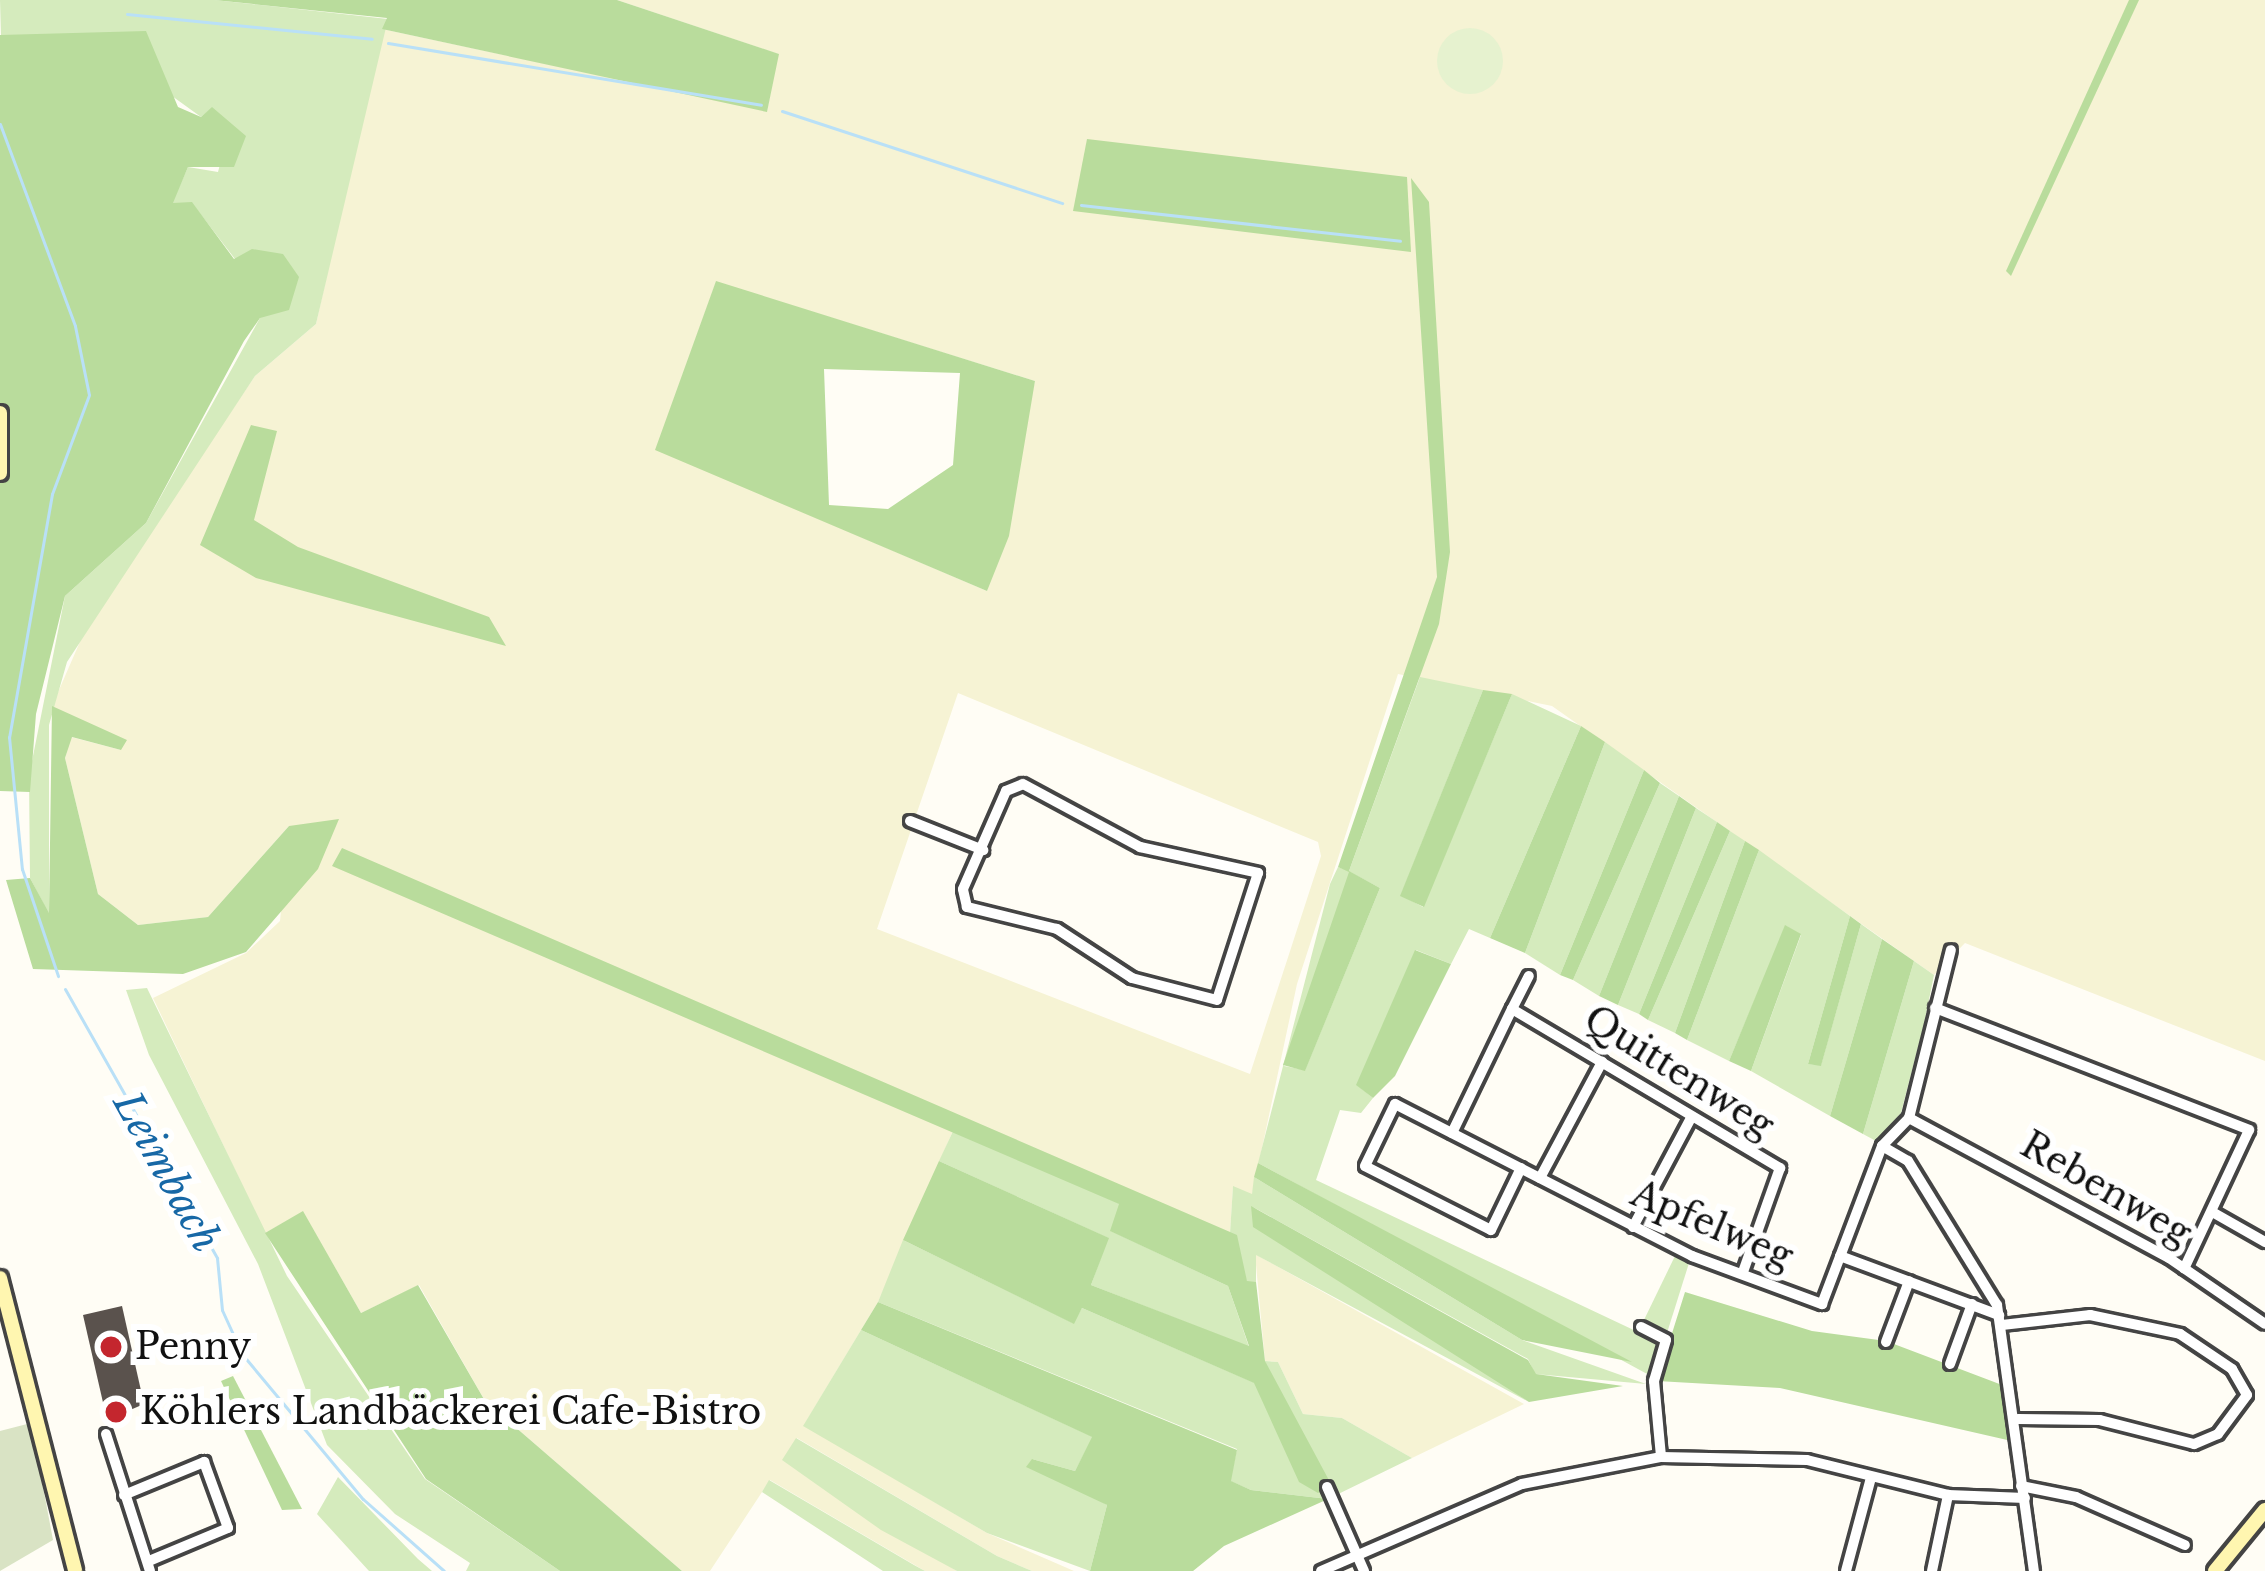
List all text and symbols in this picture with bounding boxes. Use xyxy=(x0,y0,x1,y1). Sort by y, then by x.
street label: Quittenweg xyxy=(1577,997,1781,1147)
water label: Leimbach xyxy=(103,1084,229,1260)
street label: Rebenweg xyxy=(2013,1123,2199,1255)
street label: Apfelweg xyxy=(1625,1172,1799,1278)
place label: Penny xyxy=(135,1325,251,1369)
marker: Penny xyxy=(98,1334,124,1360)
place label: Köhlers Landbäckerei Cafe-Bistro xyxy=(140,1390,761,1434)
marker: Köhlers Landbäckerei Cafe-Bistro xyxy=(103,1399,129,1425)

